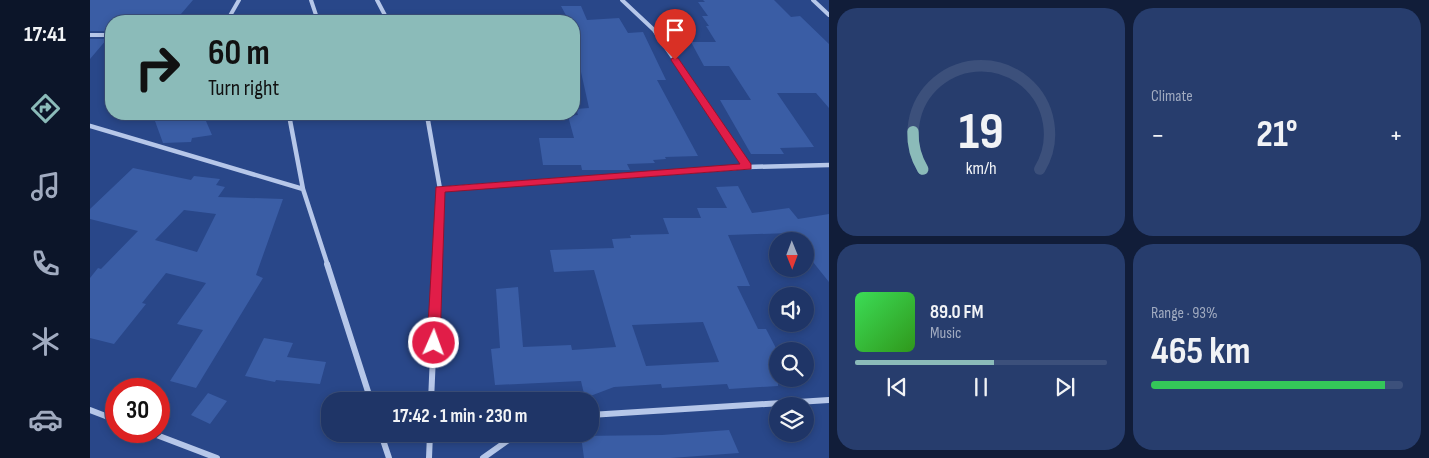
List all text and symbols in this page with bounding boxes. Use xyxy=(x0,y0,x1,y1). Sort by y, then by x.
pin xyxy=(654,9,696,60)
icon: arrive xyxy=(661,16,689,44)
text: 17:41 xyxy=(24,21,66,48)
text: 60 m xyxy=(208,32,270,75)
icon: right xyxy=(125,35,190,100)
text: Turn right xyxy=(208,75,279,102)
text: Climate xyxy=(1151,87,1193,106)
icon: directions xyxy=(28,91,63,126)
text: 19 xyxy=(958,101,1004,164)
text: 21° xyxy=(1256,112,1298,157)
text: − xyxy=(1151,119,1165,152)
text: + xyxy=(1389,119,1403,152)
text: km/h xyxy=(966,158,996,179)
icon: music xyxy=(28,169,63,204)
north arrow xyxy=(769,232,814,278)
map controls xyxy=(769,232,814,442)
icon: phone xyxy=(28,246,63,281)
button: sound xyxy=(769,287,814,332)
text: 89.0 FM xyxy=(930,301,984,324)
text: Range · 93% xyxy=(1151,304,1218,323)
position arrow xyxy=(407,316,459,368)
icon: climate xyxy=(28,324,63,359)
text: Music xyxy=(930,324,961,343)
text: 465 km xyxy=(1151,329,1250,374)
button: search xyxy=(769,342,814,387)
icon: previous xyxy=(883,373,911,401)
icon: pause xyxy=(967,373,995,401)
icon: next xyxy=(1051,373,1079,401)
speed limit sign: 30 xyxy=(105,378,170,443)
button: layers xyxy=(769,397,814,442)
icon: car xyxy=(28,402,63,437)
text: 17:42 · 1 min · 230 m xyxy=(393,405,527,428)

